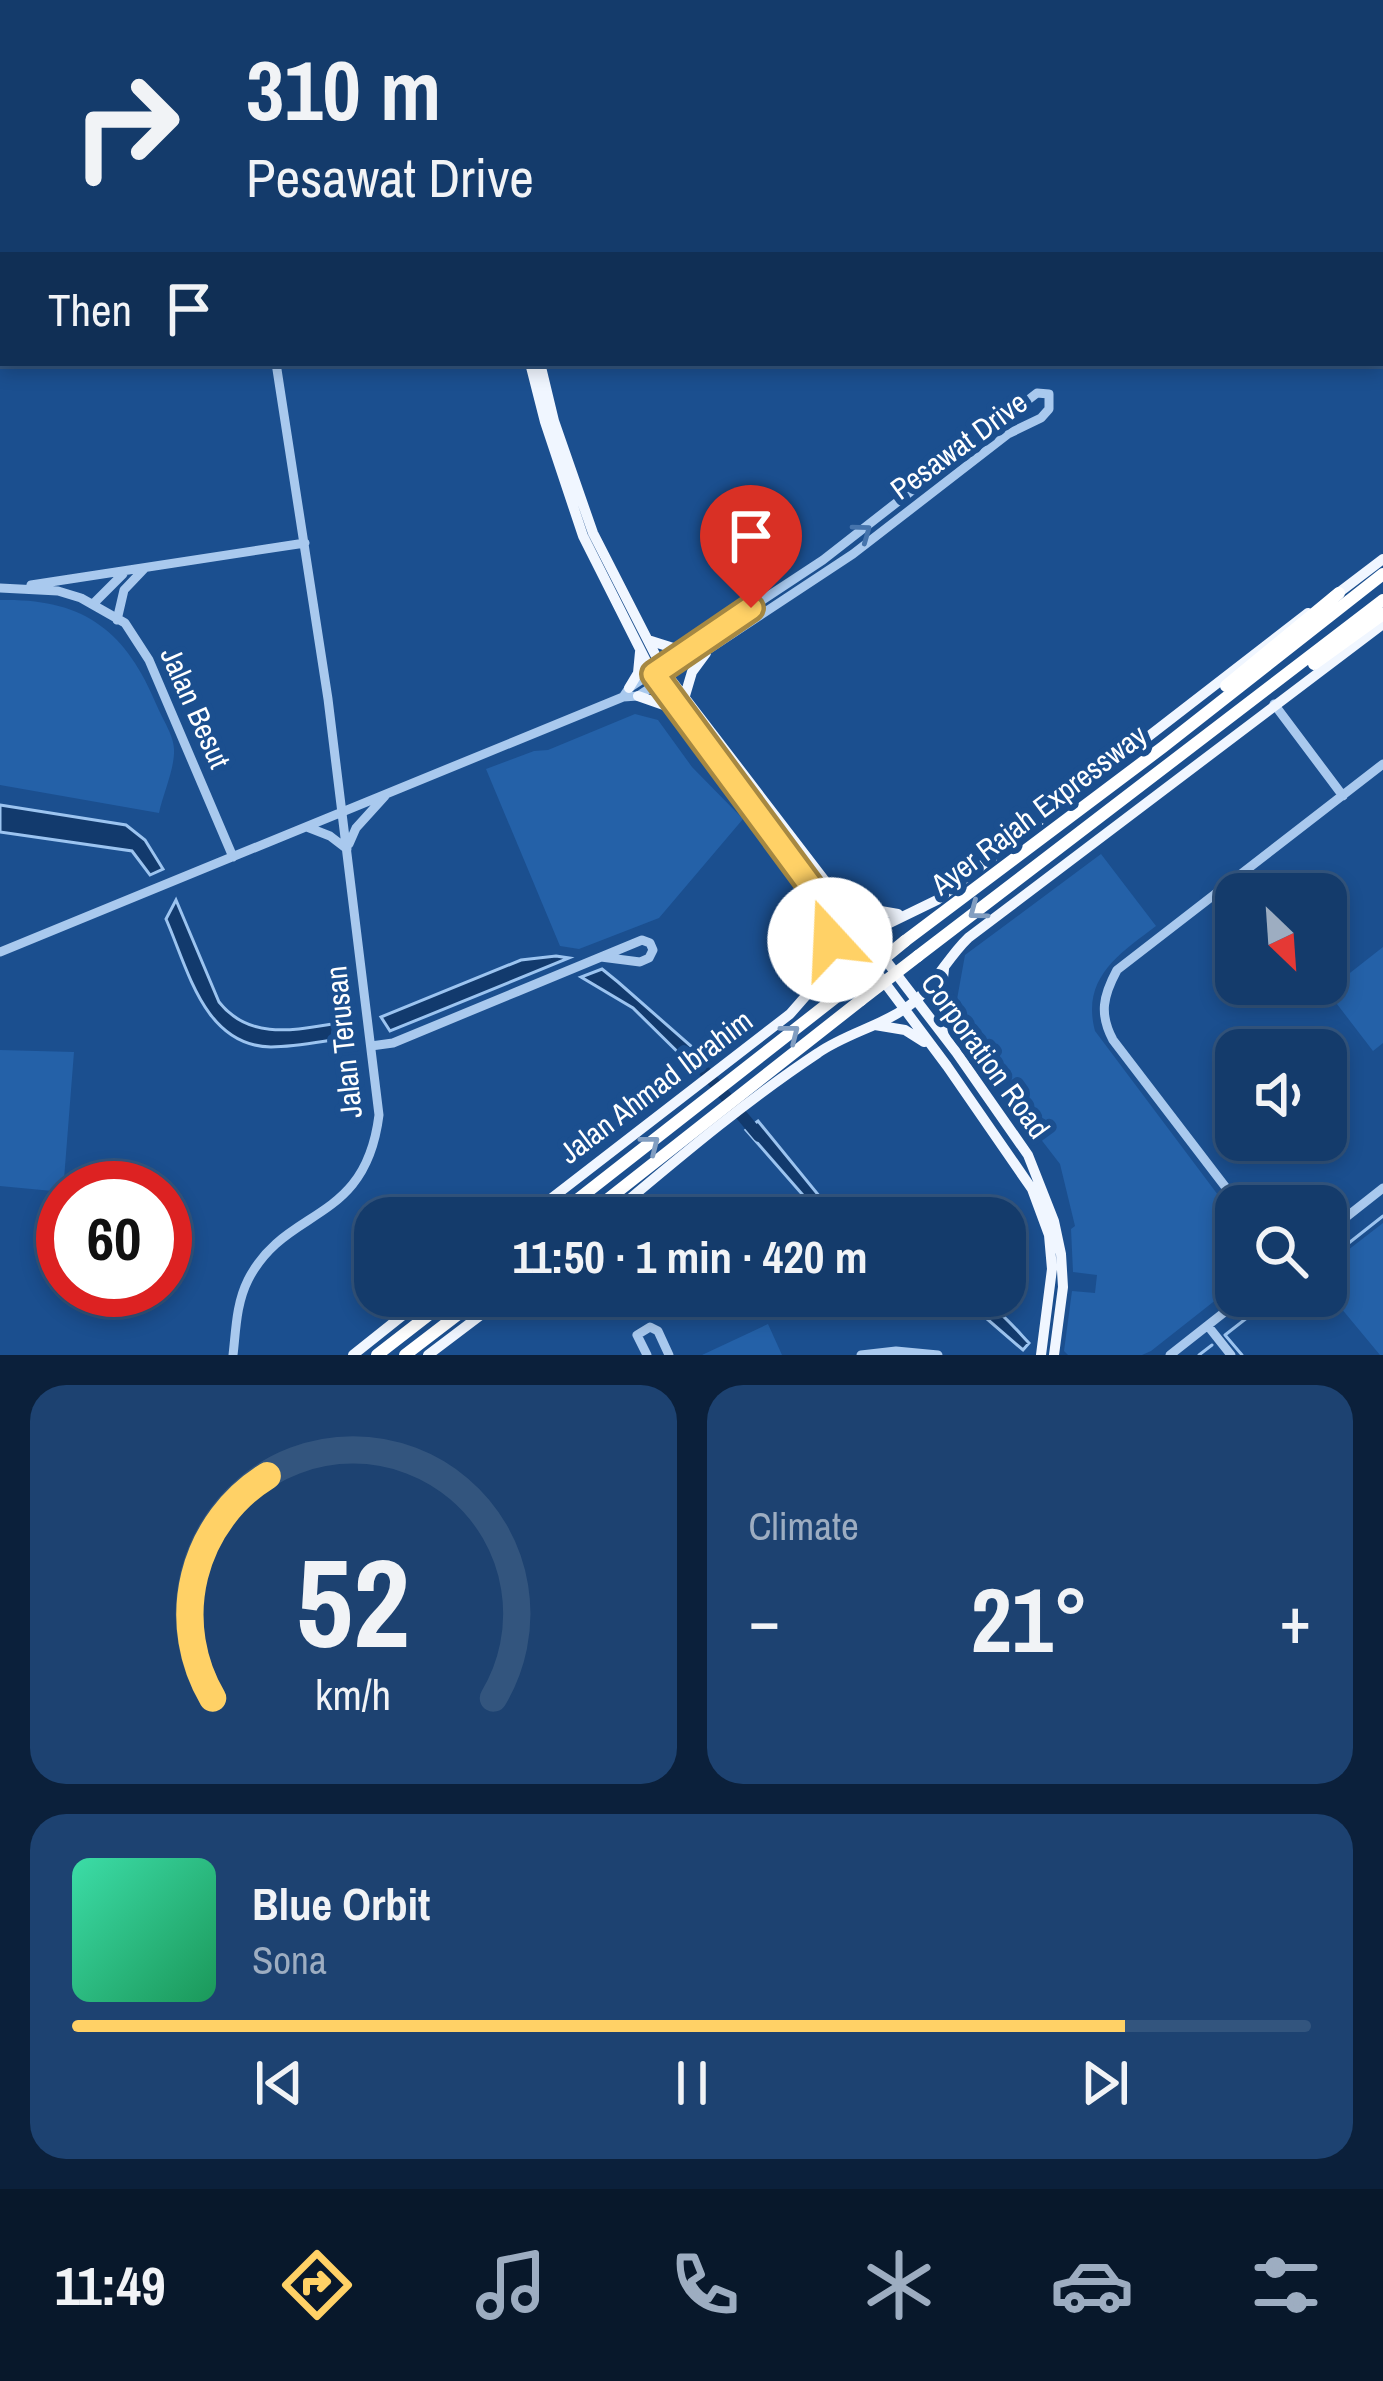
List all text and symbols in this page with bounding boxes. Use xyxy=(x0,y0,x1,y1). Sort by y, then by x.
text: 310 m xyxy=(246,33,441,146)
icon: right xyxy=(48,48,204,204)
text: Pesawat Drive xyxy=(246,141,534,214)
icon: arrive xyxy=(156,276,222,342)
text: Then xyxy=(48,279,132,340)
street label: Pesawat Drive xyxy=(882,382,1035,508)
pin xyxy=(700,485,802,608)
icon: arrive xyxy=(718,503,784,569)
one-way arrow xyxy=(850,524,871,546)
street label: Jalan Besut xyxy=(151,641,240,775)
street label: Ayer Rajah Expressway xyxy=(921,714,1155,904)
north arrow xyxy=(1215,873,1347,1005)
map controls xyxy=(1215,873,1347,1317)
position arrow xyxy=(767,877,893,1003)
one-way arrow xyxy=(969,897,991,918)
street label: Jalan Terusan xyxy=(315,964,371,1120)
street label: Corporation Road xyxy=(912,965,1059,1146)
street label: Jalan Ahmad Ibrahim xyxy=(551,1000,760,1172)
one-way arrow xyxy=(778,1026,800,1047)
button: sound xyxy=(1215,1029,1347,1161)
one-way arrow xyxy=(637,1136,659,1158)
speed limit sign: 60 xyxy=(36,1161,192,1317)
button: search xyxy=(1215,1185,1347,1317)
text: 11:50 · 1 min · 420 m xyxy=(513,1226,867,1287)
text: Climate xyxy=(749,1500,859,1552)
text: 52 xyxy=(296,1518,410,1686)
text: 21° xyxy=(971,1559,1089,1680)
text: − xyxy=(749,1575,780,1664)
text: + xyxy=(1279,1575,1311,1664)
text: km/h xyxy=(315,1665,391,1722)
text: Blue Orbit xyxy=(252,1873,430,1934)
text: Sona xyxy=(252,1934,327,1986)
icon: previous xyxy=(246,2050,312,2116)
icon: pause xyxy=(659,2050,725,2116)
icon: next xyxy=(1072,2050,1138,2116)
icon: directions xyxy=(275,2243,359,2327)
icon: music xyxy=(469,2243,553,2327)
icon: phone xyxy=(663,2243,747,2327)
icon: climate xyxy=(857,2243,941,2327)
icon: car xyxy=(1050,2243,1134,2327)
icon: filters xyxy=(1244,2243,1328,2327)
text: 11:49 xyxy=(55,2249,166,2322)

